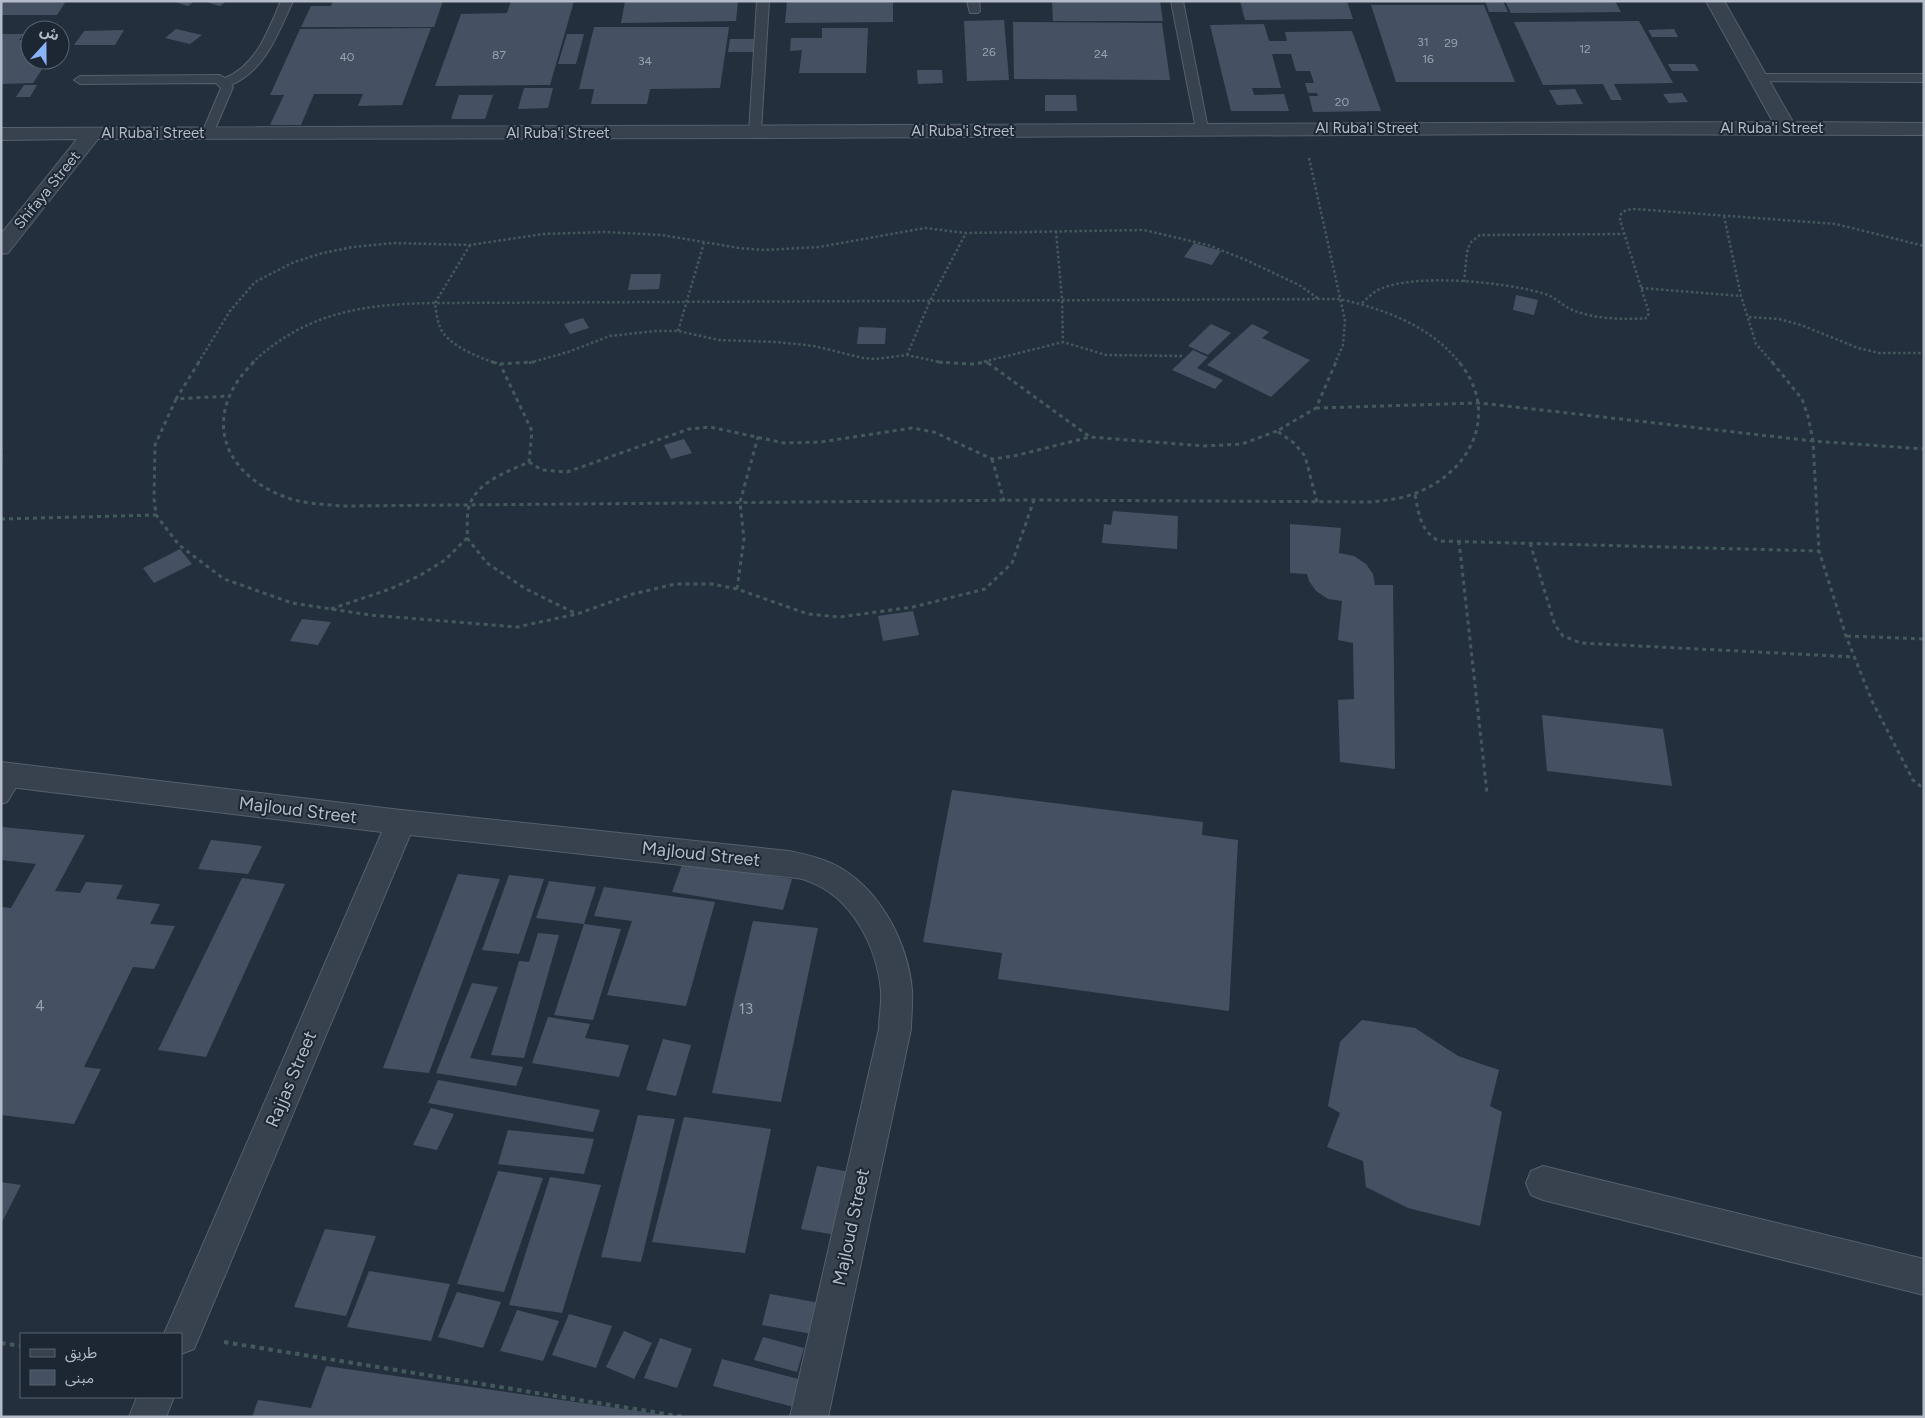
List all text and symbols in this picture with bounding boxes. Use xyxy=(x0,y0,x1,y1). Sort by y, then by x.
north arrow xyxy=(20,20,70,70)
text: ش xyxy=(37,22,61,45)
house number: 31 xyxy=(1417,35,1429,49)
house number: 29 xyxy=(1444,36,1458,50)
house number: 12 xyxy=(1579,42,1591,56)
house number: 26 xyxy=(982,45,996,59)
house number: 24 xyxy=(1094,47,1109,61)
house number: 87 xyxy=(492,48,506,62)
house number: 40 xyxy=(339,50,355,64)
house number: 16 xyxy=(1422,52,1434,66)
house number: 34 xyxy=(638,54,653,68)
house number: 20 xyxy=(1335,95,1350,109)
street label: Al Ruba'i Street xyxy=(1315,119,1419,137)
street label: Al Ruba'i Street xyxy=(1720,119,1824,137)
street label: Al Ruba'i Street xyxy=(911,122,1015,140)
street label: Al Ruba'i Street xyxy=(101,124,205,142)
street label: Al Ruba'i Street xyxy=(506,124,610,142)
street label: Shifaya Street xyxy=(10,147,84,233)
street label: Majloud Street xyxy=(238,792,359,828)
street label: Majloud Street xyxy=(641,837,762,871)
house number: 4 xyxy=(35,997,45,1015)
house number: 13 xyxy=(739,1000,753,1018)
street label: Rajjas Street xyxy=(261,1027,321,1130)
street label: Majloud Street xyxy=(828,1166,874,1288)
legend xyxy=(20,1333,182,1398)
text: طريق xyxy=(65,1344,97,1363)
text: مبنى xyxy=(65,1369,94,1387)

